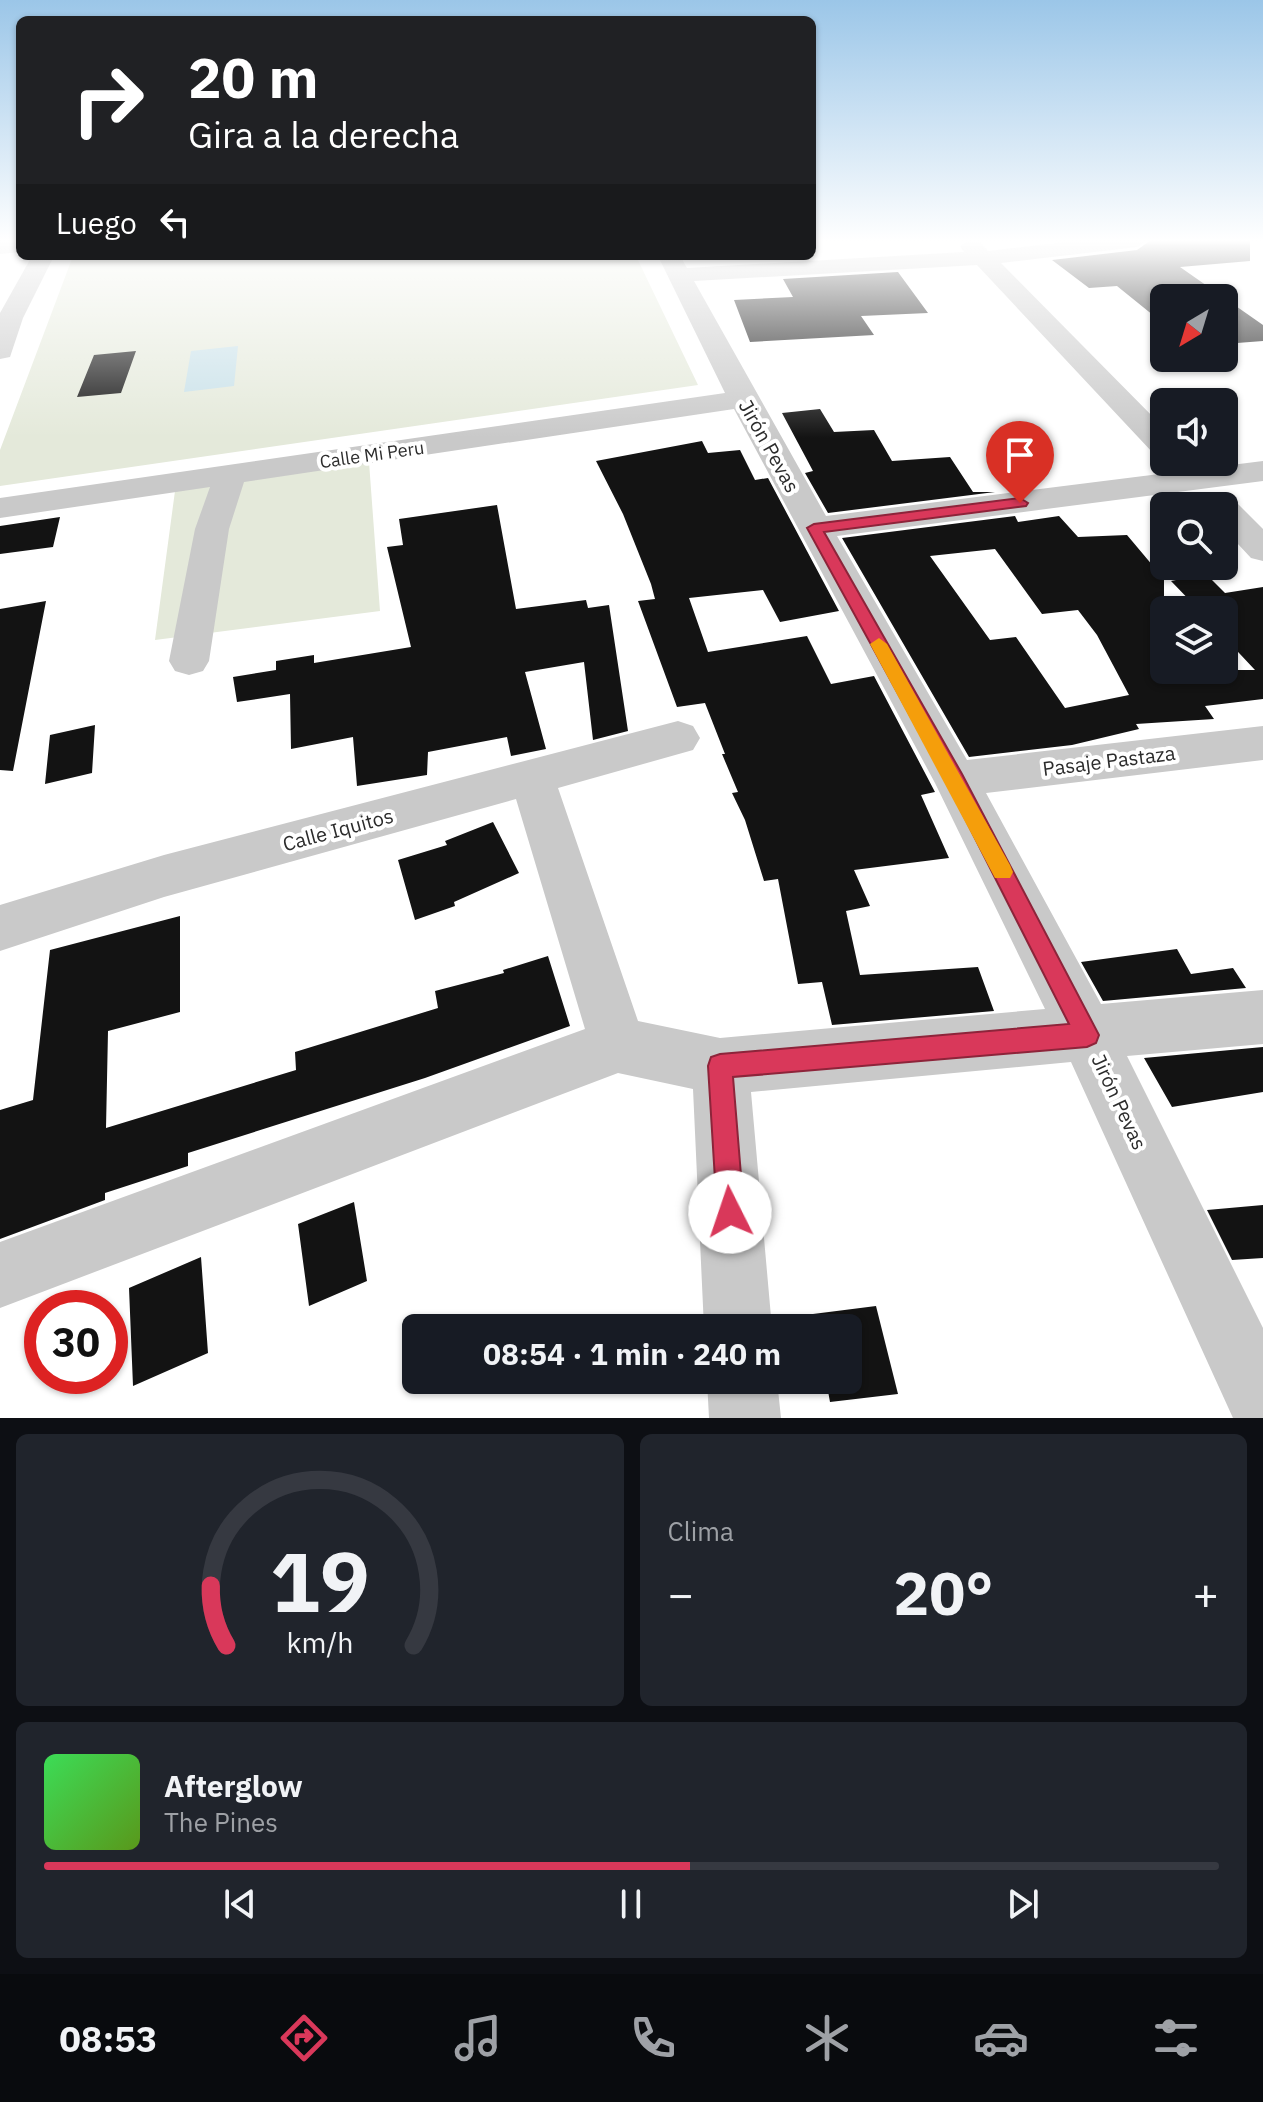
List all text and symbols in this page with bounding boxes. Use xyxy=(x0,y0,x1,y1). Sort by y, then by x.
text: 20 m xyxy=(188,41,318,113)
icon: right xyxy=(56,48,160,152)
text: Gira a la derecha xyxy=(188,111,459,158)
icon: left xyxy=(153,200,197,244)
text: Luego xyxy=(56,203,137,242)
north arrow xyxy=(1150,284,1238,372)
map controls xyxy=(1150,284,1238,684)
button: sound xyxy=(1150,388,1238,476)
street label: Jirón Pevas xyxy=(733,394,806,497)
pin xyxy=(986,421,1054,503)
icon: arrive xyxy=(998,433,1042,477)
street label: Calle Mi Peru xyxy=(318,436,426,473)
button: search xyxy=(1150,492,1238,580)
button: layers xyxy=(1150,596,1238,684)
street label: Pasaje Pastaza xyxy=(1041,739,1177,782)
street label: Calle Iquitos xyxy=(280,802,396,857)
street label: Jirón Pevas xyxy=(1086,1050,1153,1154)
position arrow xyxy=(688,1170,772,1254)
speed limit sign: 30 xyxy=(24,1290,128,1394)
text: 08:54 · 1 min · 240 m xyxy=(483,1334,781,1373)
text: Clima xyxy=(668,1514,734,1548)
text: 19 xyxy=(270,1527,370,1635)
text: 20° xyxy=(893,1553,993,1632)
text: − xyxy=(668,1565,694,1622)
text: + xyxy=(1193,1565,1219,1622)
text: km/h xyxy=(286,1624,353,1661)
text: Afterglow xyxy=(164,1766,303,1805)
text: The Pines xyxy=(164,1805,278,1839)
icon: previous xyxy=(218,1882,262,1926)
icon: pause xyxy=(609,1882,653,1926)
icon: next xyxy=(1001,1882,1045,1926)
icon: directions xyxy=(276,2010,332,2066)
icon: music xyxy=(450,2010,506,2066)
icon: phone xyxy=(625,2010,681,2066)
icon: climate xyxy=(799,2010,855,2066)
icon: car xyxy=(973,2010,1029,2066)
icon: filters xyxy=(1148,2010,1204,2066)
text: 08:53 xyxy=(59,2015,157,2062)

